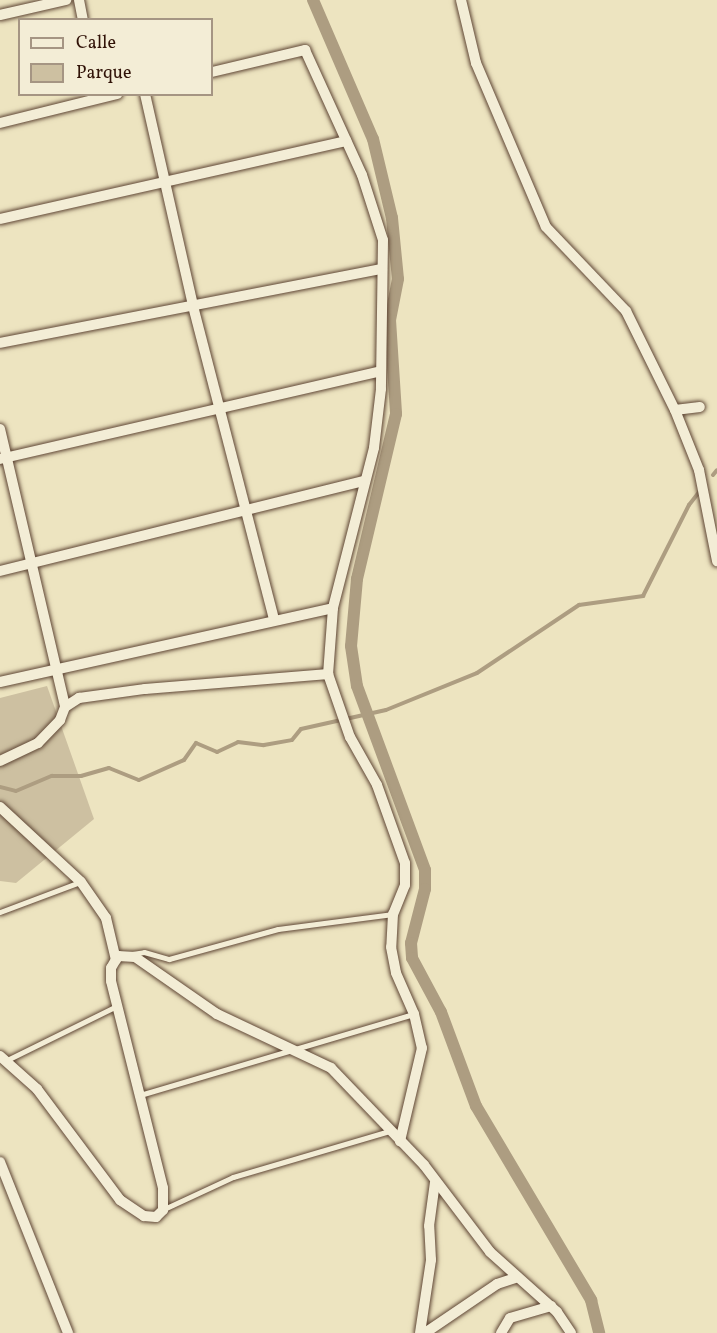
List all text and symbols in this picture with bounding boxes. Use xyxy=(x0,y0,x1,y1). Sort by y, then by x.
legend xyxy=(18,18,213,96)
text: Calle xyxy=(76,31,116,56)
text: Parque xyxy=(76,61,131,86)

